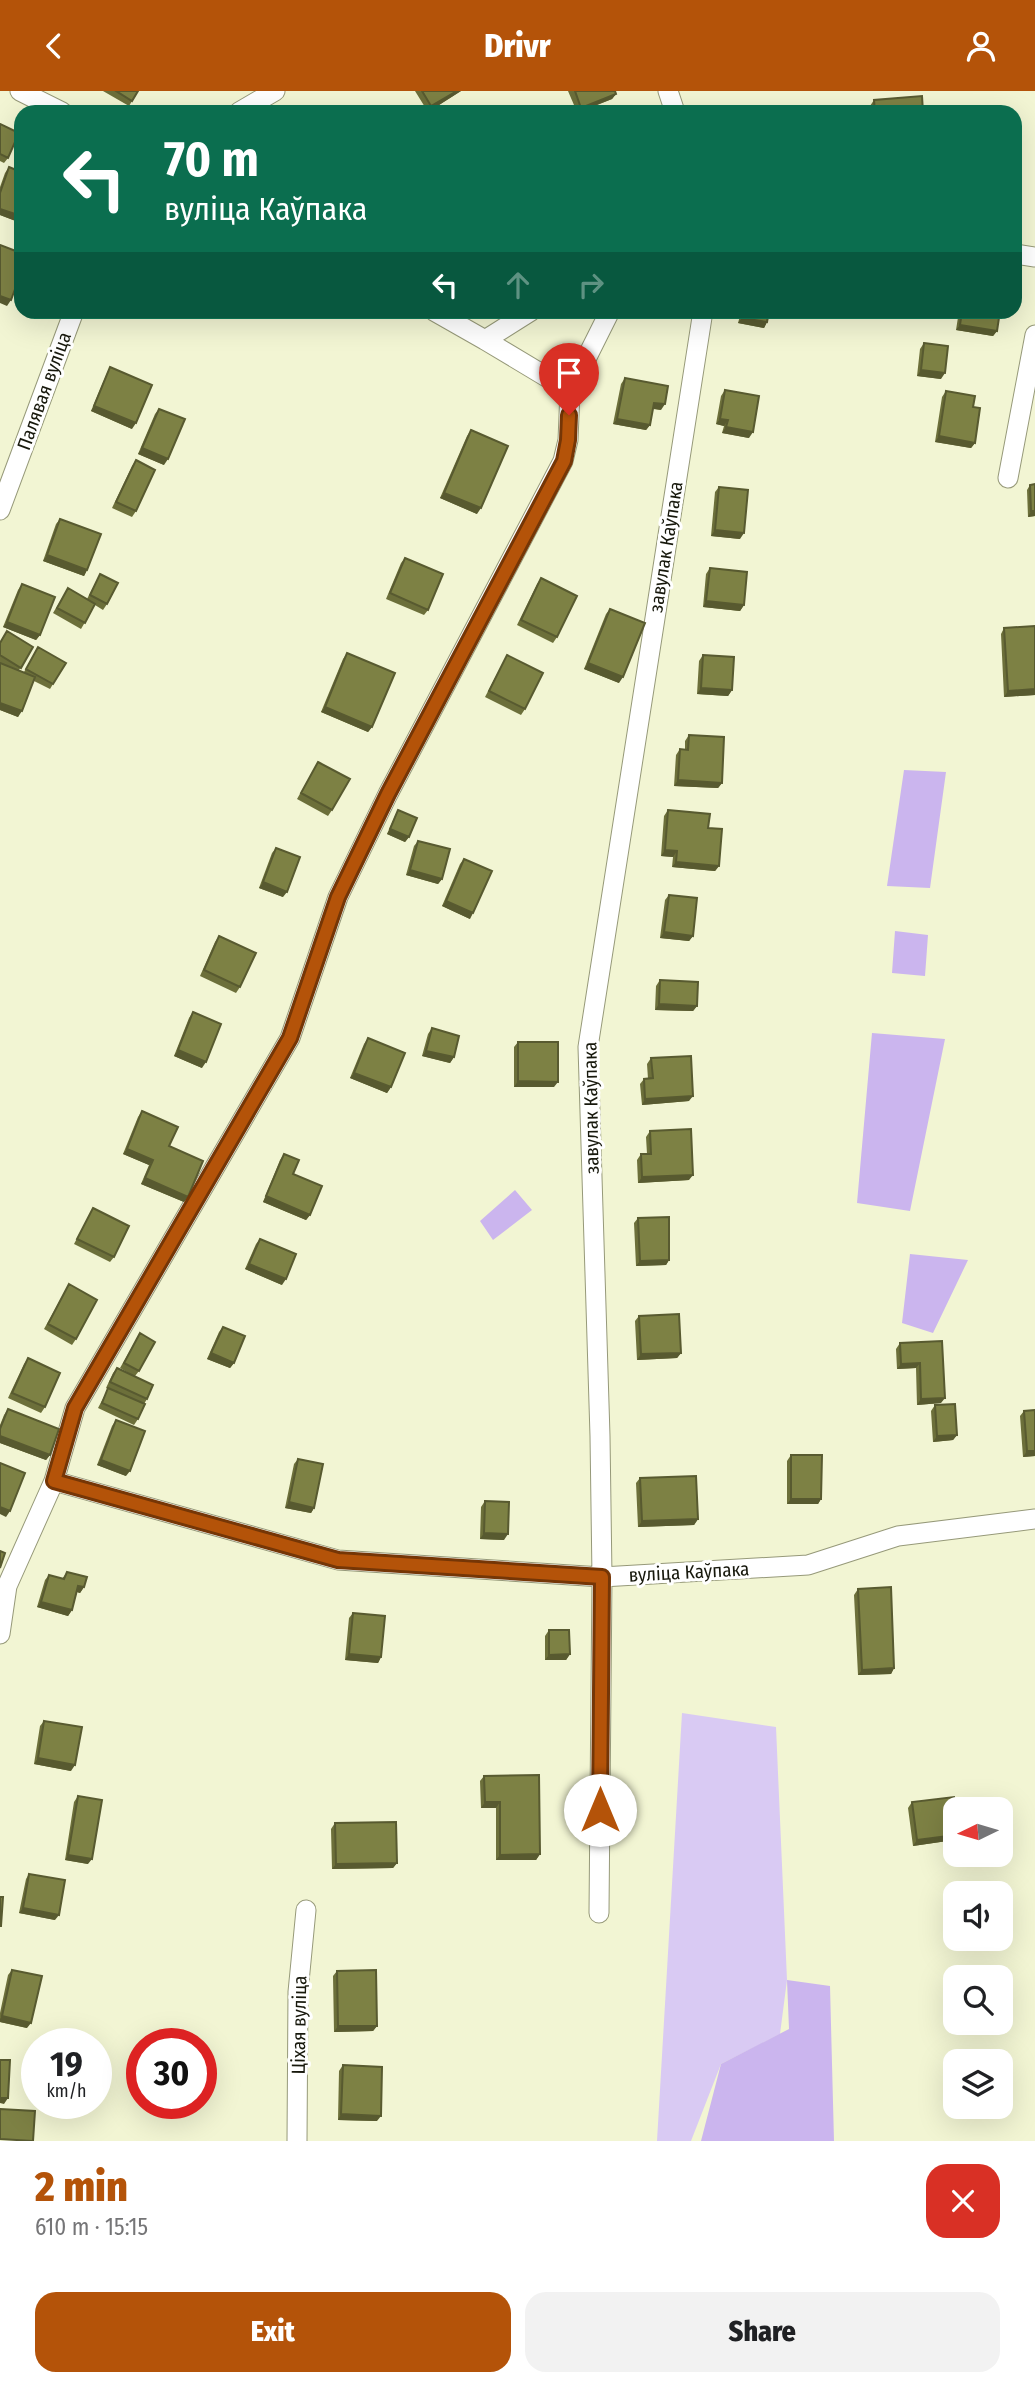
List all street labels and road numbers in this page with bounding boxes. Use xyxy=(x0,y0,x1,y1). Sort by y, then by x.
street label: Палявая вуліца xyxy=(12,329,76,453)
street label: завулак Каўпака xyxy=(644,480,688,614)
street label: завулак Каўпака xyxy=(578,1042,604,1174)
street label: вуліца Каўпака xyxy=(628,1557,750,1587)
street label: Ціхая вуліца xyxy=(287,1975,311,2075)

